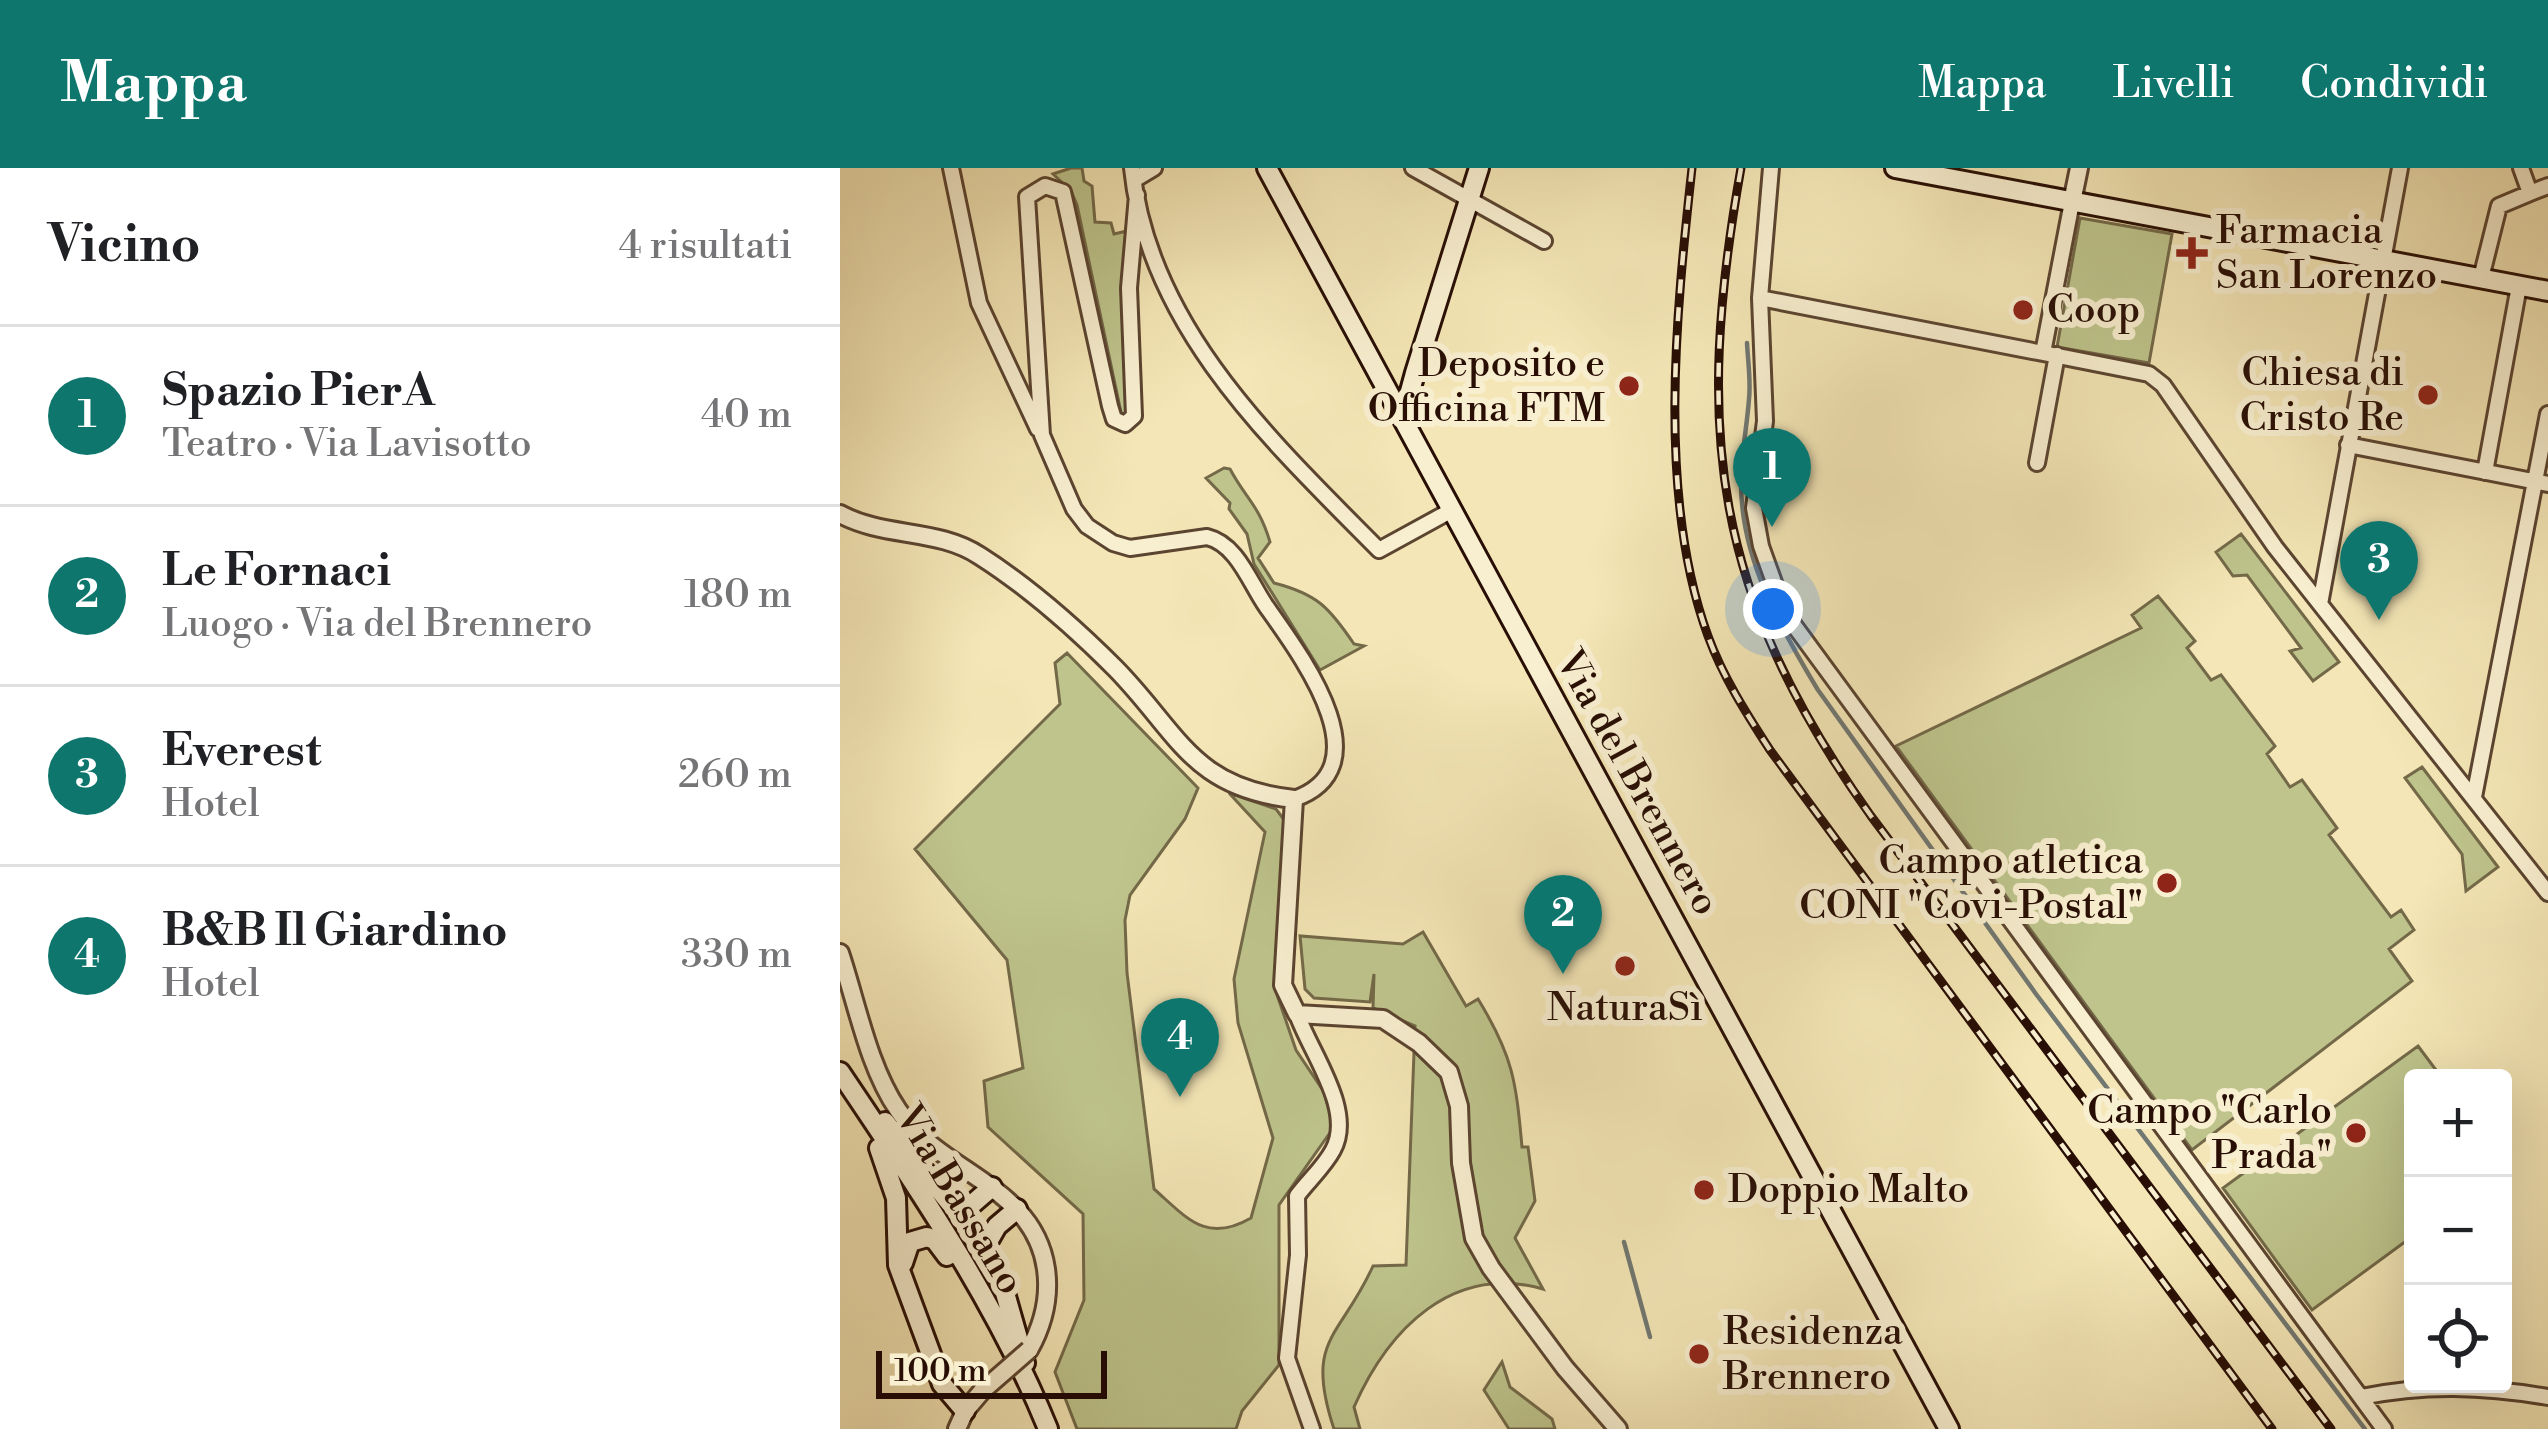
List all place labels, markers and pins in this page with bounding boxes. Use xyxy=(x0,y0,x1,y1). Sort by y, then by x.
place label: Farmacia San Lorenzo xyxy=(2216,207,2437,301)
marker: Farmacia San Lorenzo xyxy=(2179,240,2205,266)
place label: Coop xyxy=(2047,286,2140,335)
marker: Coop xyxy=(2010,297,2036,323)
place label: Deposito e Officina FTM xyxy=(1368,340,1606,434)
place label: Chiesa di Cristo Re xyxy=(2240,349,2404,443)
marker: Deposito e Officina FTM xyxy=(1616,373,1642,399)
marker: Chiesa di Cristo Re xyxy=(2415,382,2441,408)
pin: 1 xyxy=(1733,428,1811,527)
pin: 3 xyxy=(2340,521,2418,620)
place label: Campo atletica CONI "Covi-Postal" xyxy=(1799,837,2143,931)
marker: Campo atletica CONI "Covi-Postal" xyxy=(2154,870,2180,896)
pin: 2 xyxy=(1524,875,1602,974)
marker: NaturaSì xyxy=(1612,953,1638,979)
place label: NaturaSì xyxy=(1547,984,1703,1033)
pin: 4 xyxy=(1141,998,1219,1097)
place label: Campo "Carlo Prada" xyxy=(2087,1087,2332,1181)
marker: Campo "Carlo Prada" xyxy=(2343,1120,2369,1146)
place label: Doppio Malto xyxy=(1728,1166,1969,1215)
marker: Doppio Malto xyxy=(1691,1177,1717,1203)
place label: Residenza Brennero xyxy=(1722,1308,1903,1402)
marker: Residenza Brennero xyxy=(1686,1341,1712,1367)

